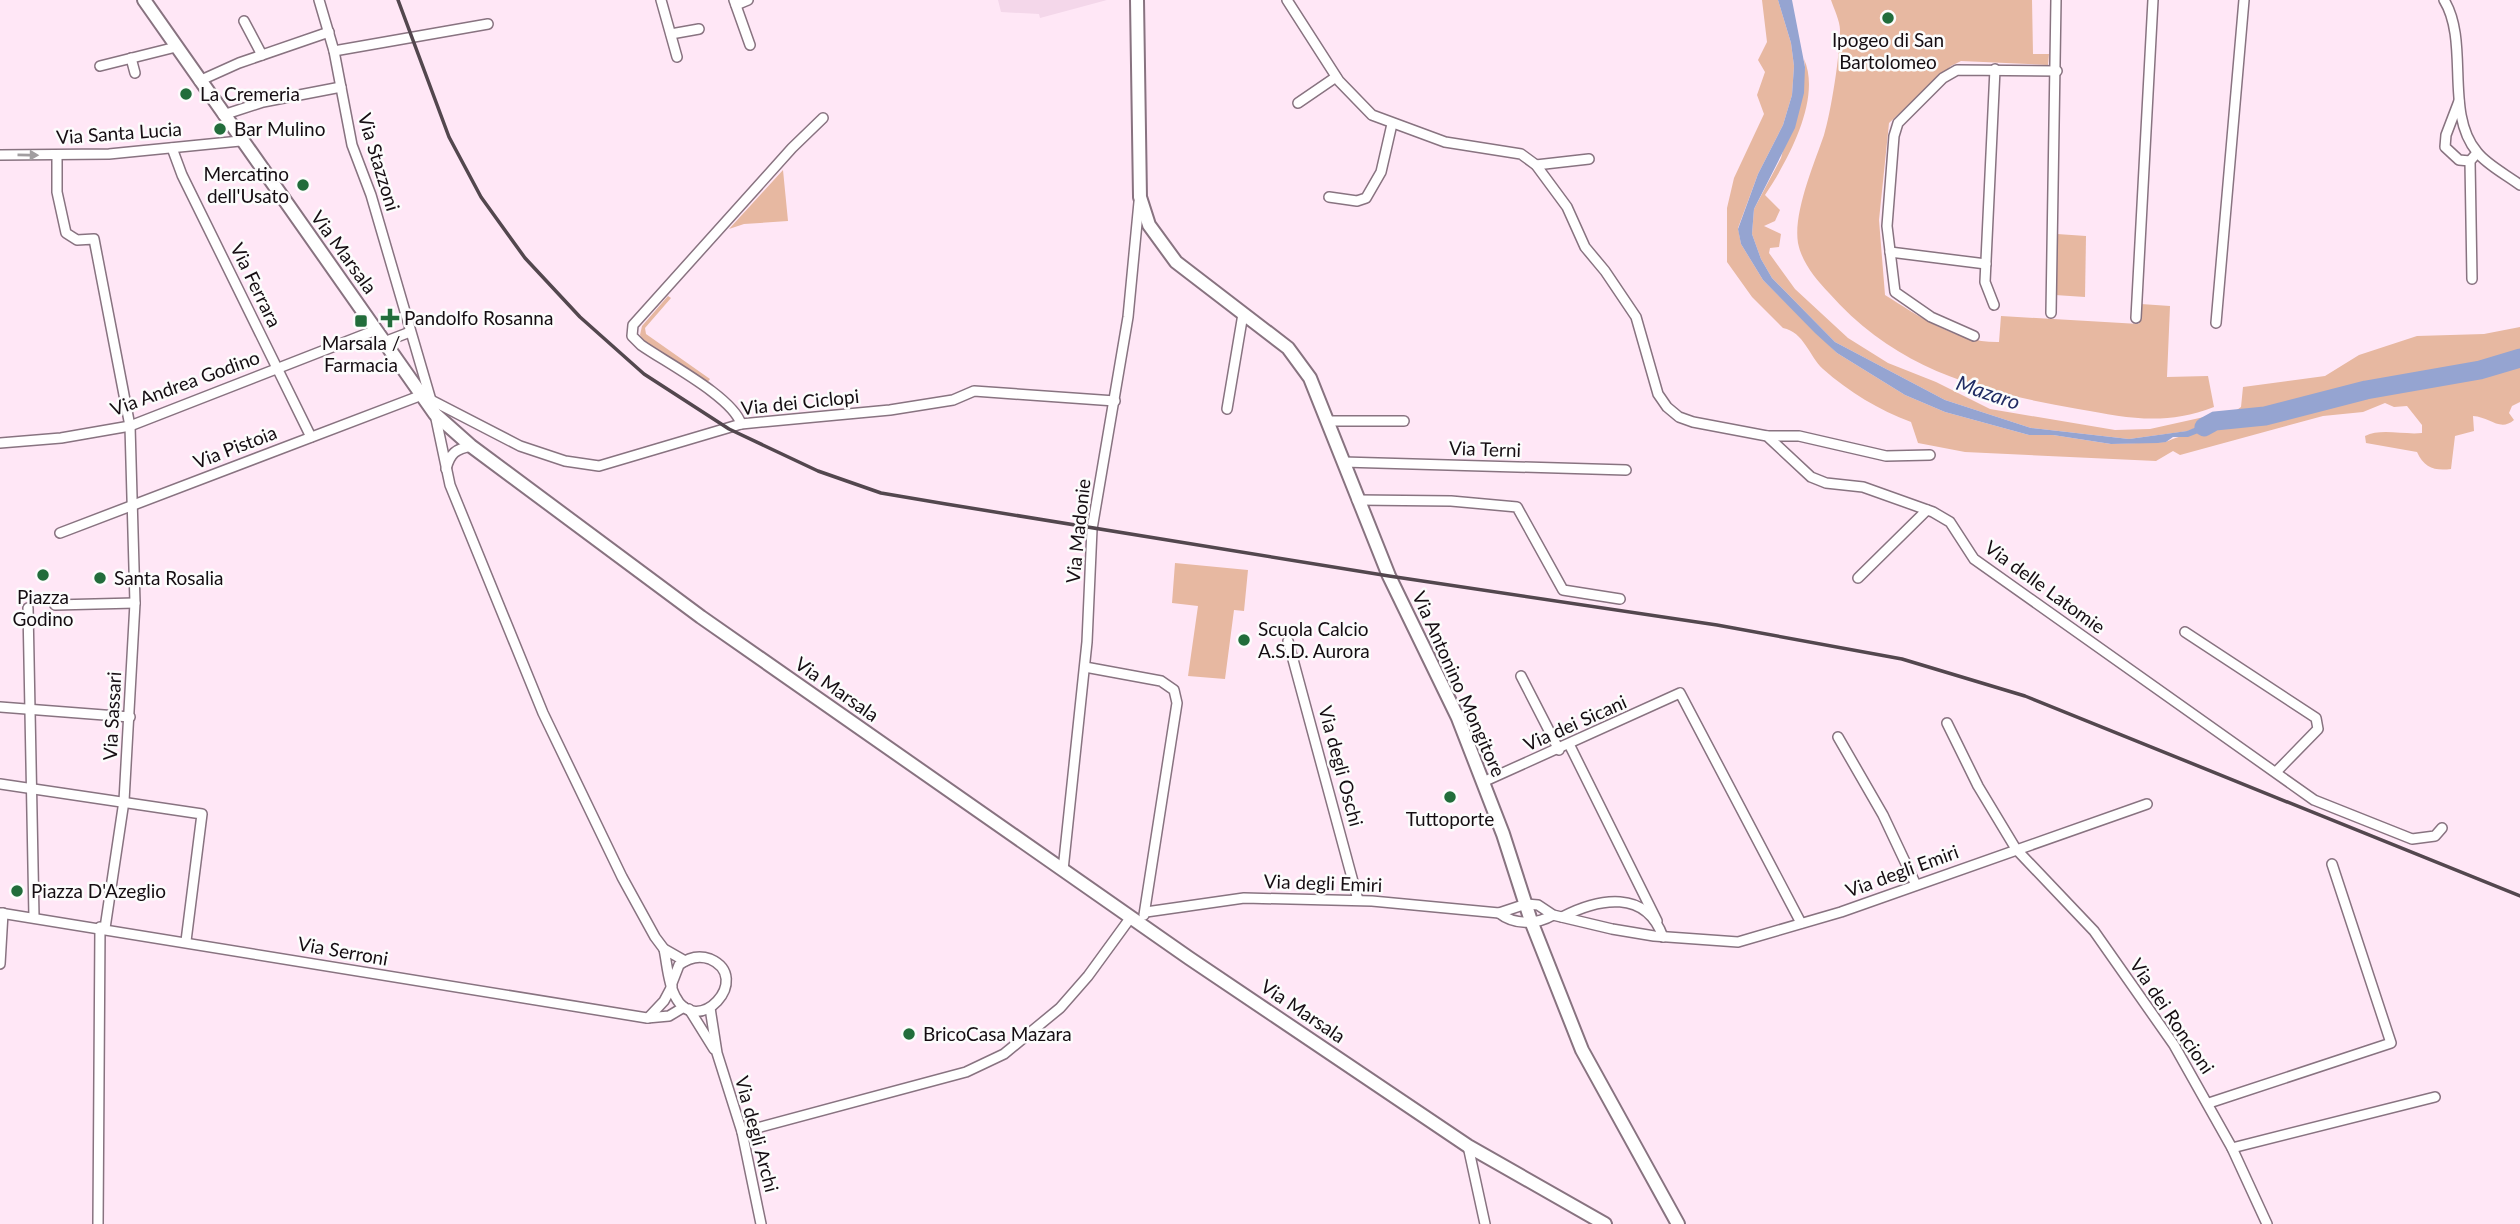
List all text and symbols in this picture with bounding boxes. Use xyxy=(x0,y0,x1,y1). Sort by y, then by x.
marker: Ipogeo di San Bartolomeo xyxy=(1880,10,1896,26)
place label: Ipogeo di San Bartolomeo xyxy=(1832,28,1944,73)
place label: La Cremeria xyxy=(200,82,300,105)
marker: La Cremeria xyxy=(178,86,194,102)
street label: Via Stazzoni xyxy=(354,110,405,213)
street label: Via Santa Lucia xyxy=(55,117,183,148)
place label: Bar Mulino xyxy=(234,117,325,140)
marker: Bar Mulino xyxy=(212,121,228,137)
one-way arrow xyxy=(18,150,40,161)
place label: Mercatino dell'Usato xyxy=(204,162,289,207)
marker: Mercatino dell'Usato xyxy=(295,177,311,193)
street label: Via Marsala xyxy=(307,206,382,298)
street label: Via Ferrara xyxy=(226,239,287,331)
place label: Pandolfo Rosanna xyxy=(404,306,553,329)
marker: Pandolfo Rosanna xyxy=(382,310,398,326)
marker: Marsala / Farmacia xyxy=(353,313,369,329)
place label: Marsala / Farmacia xyxy=(322,331,400,376)
street label: Via Andrea Godino xyxy=(107,345,263,420)
water label: Mazaro xyxy=(1953,369,2024,414)
street label: Via dei Ciclopi xyxy=(740,384,860,419)
street label: Via Pistoia xyxy=(190,420,280,473)
street label: Via Terni xyxy=(1449,436,1521,461)
street label: Via Madonie xyxy=(1061,477,1094,584)
street label: Via delle Latomie xyxy=(1981,535,2110,638)
place label: Santa Rosalia xyxy=(114,566,223,589)
marker: Piazza Godino xyxy=(35,567,51,583)
marker: Santa Rosalia xyxy=(92,570,108,586)
place label: Piazza Godino xyxy=(12,585,74,630)
street label: Via Antonino Mongitore xyxy=(1408,587,1511,780)
place label: Scuola Calcio A.S.D. Aurora xyxy=(1258,617,1370,662)
marker: Scuola Calcio A.S.D. Aurora xyxy=(1236,632,1252,648)
street label: Via Marsala xyxy=(791,651,884,726)
street label: Via Sassari xyxy=(98,671,125,761)
street label: Via dei Sicani xyxy=(1520,690,1630,755)
street label: Via degli Oschi xyxy=(1314,703,1369,829)
marker: Tuttoporte xyxy=(1442,789,1458,805)
place label: Tuttoporte xyxy=(1406,807,1494,830)
street label: Via degli Emiri xyxy=(1842,839,1961,902)
street label: Via degli Emiri xyxy=(1263,869,1383,896)
place label: Piazza D'Azeglio xyxy=(31,879,166,902)
marker: Piazza D'Azeglio xyxy=(9,883,25,899)
street label: Via Serroni xyxy=(296,931,390,970)
street label: Via dei Roncioni xyxy=(2125,954,2219,1078)
street label: Via Marsala xyxy=(1257,974,1350,1047)
place label: BricoCasa Mazara xyxy=(923,1022,1072,1045)
marker: BricoCasa Mazara xyxy=(901,1026,917,1042)
street label: Via degli Archi xyxy=(731,1073,784,1194)

